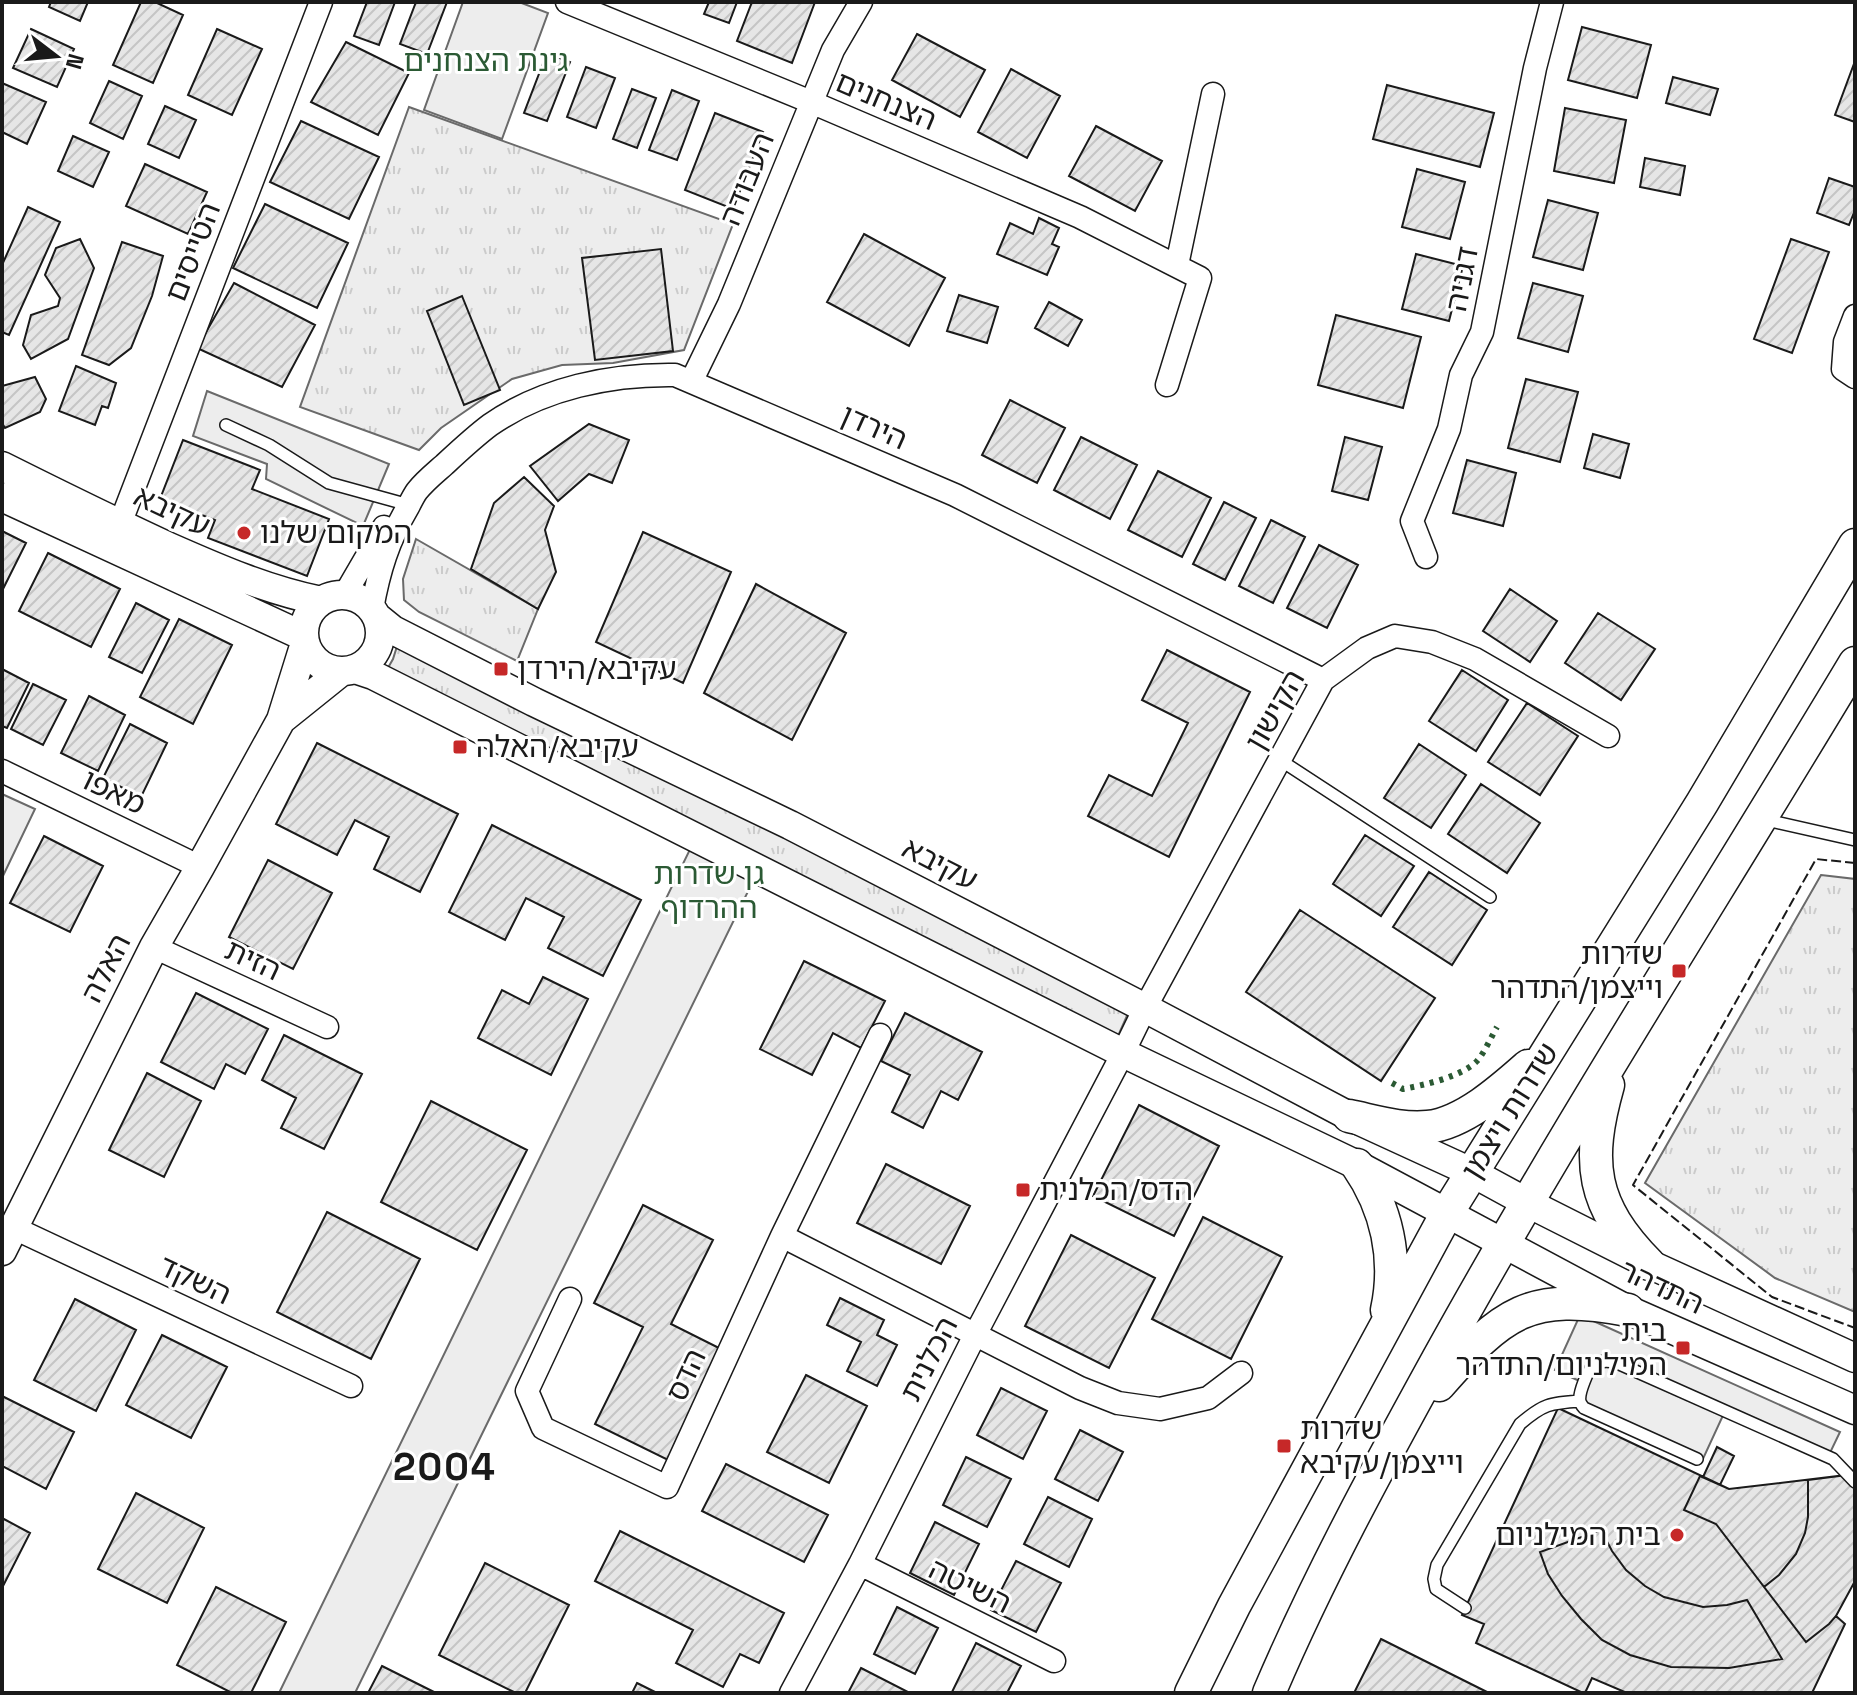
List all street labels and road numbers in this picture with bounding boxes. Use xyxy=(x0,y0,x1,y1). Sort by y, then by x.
street label: הצנחנים xyxy=(830,62,943,139)
street label: העבודה xyxy=(710,126,783,231)
street label: הטייסים xyxy=(156,197,229,307)
street label: דגניה xyxy=(1436,243,1487,315)
street label: הירדן xyxy=(835,395,914,458)
street label: עקיבא xyxy=(128,476,217,545)
street label: הקישון xyxy=(1236,662,1313,757)
street label: מאפו xyxy=(76,760,152,823)
street label: עקיבא xyxy=(896,828,985,899)
street label: האלה xyxy=(72,927,139,1009)
street label: הזית xyxy=(219,930,288,989)
street label: שדרות ויצמן xyxy=(1452,1035,1567,1186)
street label: השקד xyxy=(153,1246,238,1313)
street label: התדהר xyxy=(1614,1250,1710,1323)
street label: הכלנית xyxy=(891,1310,966,1408)
street label: הדס xyxy=(657,1342,715,1407)
street label: השיטה xyxy=(922,1549,1018,1622)

